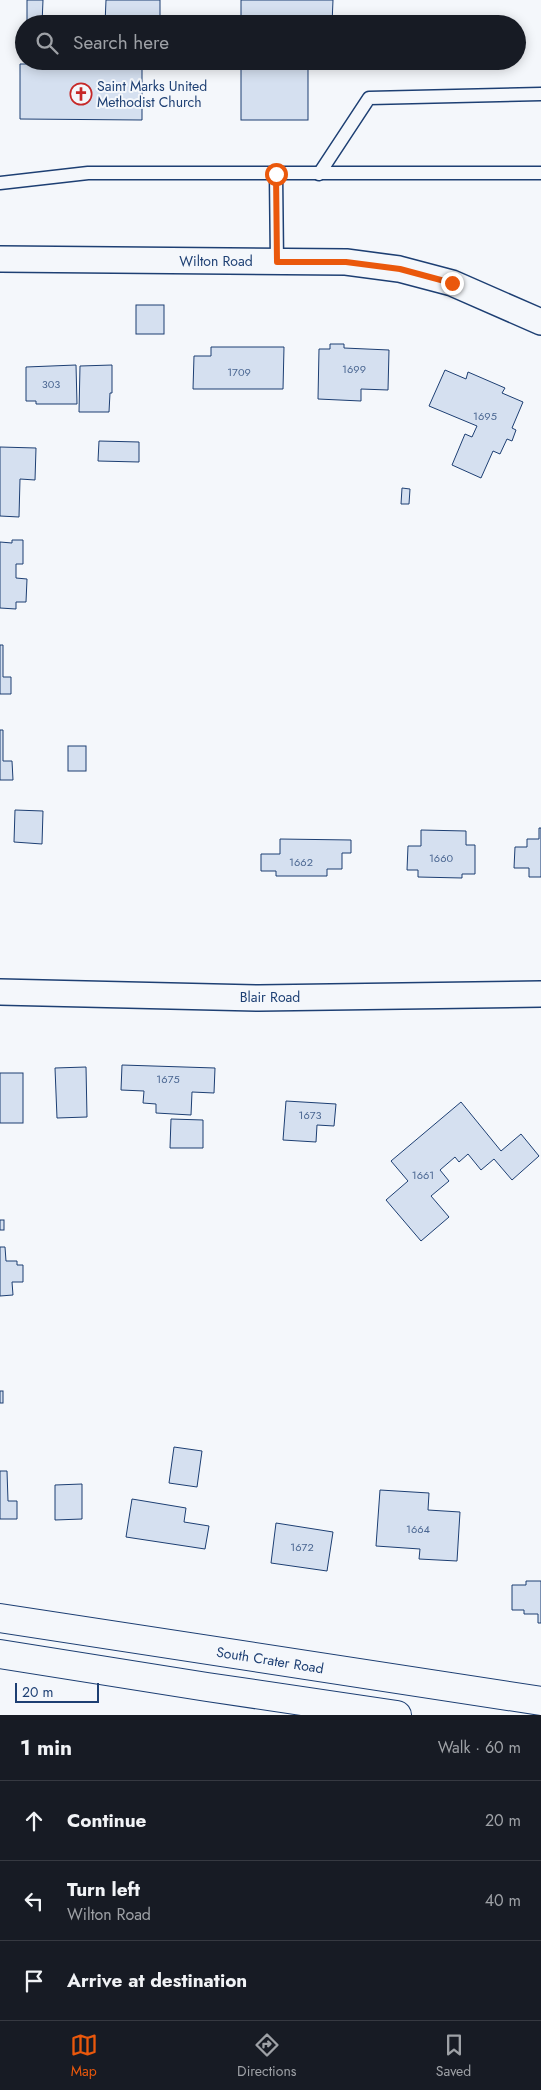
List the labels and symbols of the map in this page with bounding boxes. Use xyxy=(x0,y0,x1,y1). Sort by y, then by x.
place label: Saint Marks United Methodist Church xyxy=(97,76,207,112)
church icon: Saint Marks United Methodist Church xyxy=(69,82,93,106)
route start xyxy=(265,163,288,186)
street label: Wilton Road xyxy=(179,251,253,271)
route end xyxy=(441,272,464,295)
house number: 1699 xyxy=(342,361,366,377)
house number: 1709 xyxy=(227,364,251,380)
house number: 303 xyxy=(42,376,60,392)
house number: 1695 xyxy=(473,408,497,424)
house number: 1660 xyxy=(429,850,454,866)
house number: 1662 xyxy=(289,854,313,870)
street label: Blair Road xyxy=(240,987,300,1007)
house number: 1675 xyxy=(156,1071,180,1087)
house number: 1673 xyxy=(298,1107,322,1123)
house number: 1661 xyxy=(412,1167,434,1183)
house number: 1664 xyxy=(406,1521,431,1537)
house number: 1672 xyxy=(290,1539,314,1555)
street label: South Crater Road xyxy=(215,1642,325,1678)
scale bar xyxy=(15,1680,99,1703)

